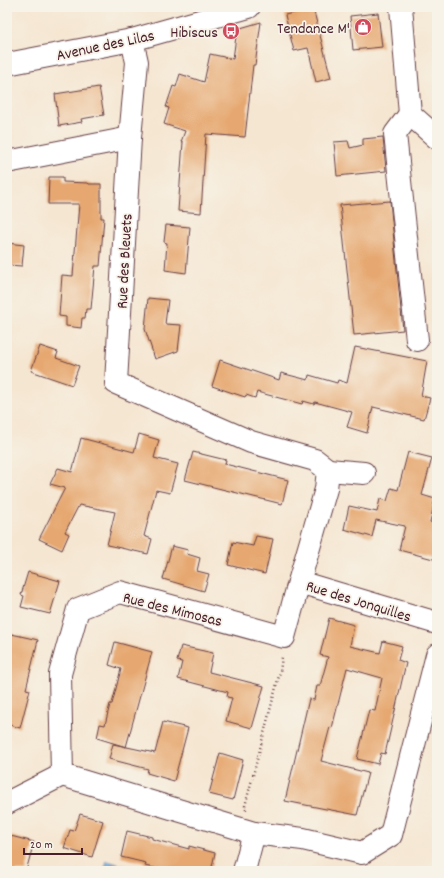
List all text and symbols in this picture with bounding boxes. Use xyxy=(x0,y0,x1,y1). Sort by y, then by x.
shop icon: Tendance M' xyxy=(353,17,373,37)
place label: Tendance M' xyxy=(277,18,350,41)
bus stop icon: Hibiscus xyxy=(221,21,241,41)
place label: Hibiscus xyxy=(170,22,218,45)
street label: Avenue des Lilas xyxy=(54,25,157,68)
street label: Rue des Bleuets xyxy=(112,213,139,309)
street label: Rue des Jonquilles xyxy=(303,575,414,629)
street label: Rue des Mimosas xyxy=(120,587,225,634)
scale bar xyxy=(24,830,82,856)
text: 20 m xyxy=(30,837,53,854)

